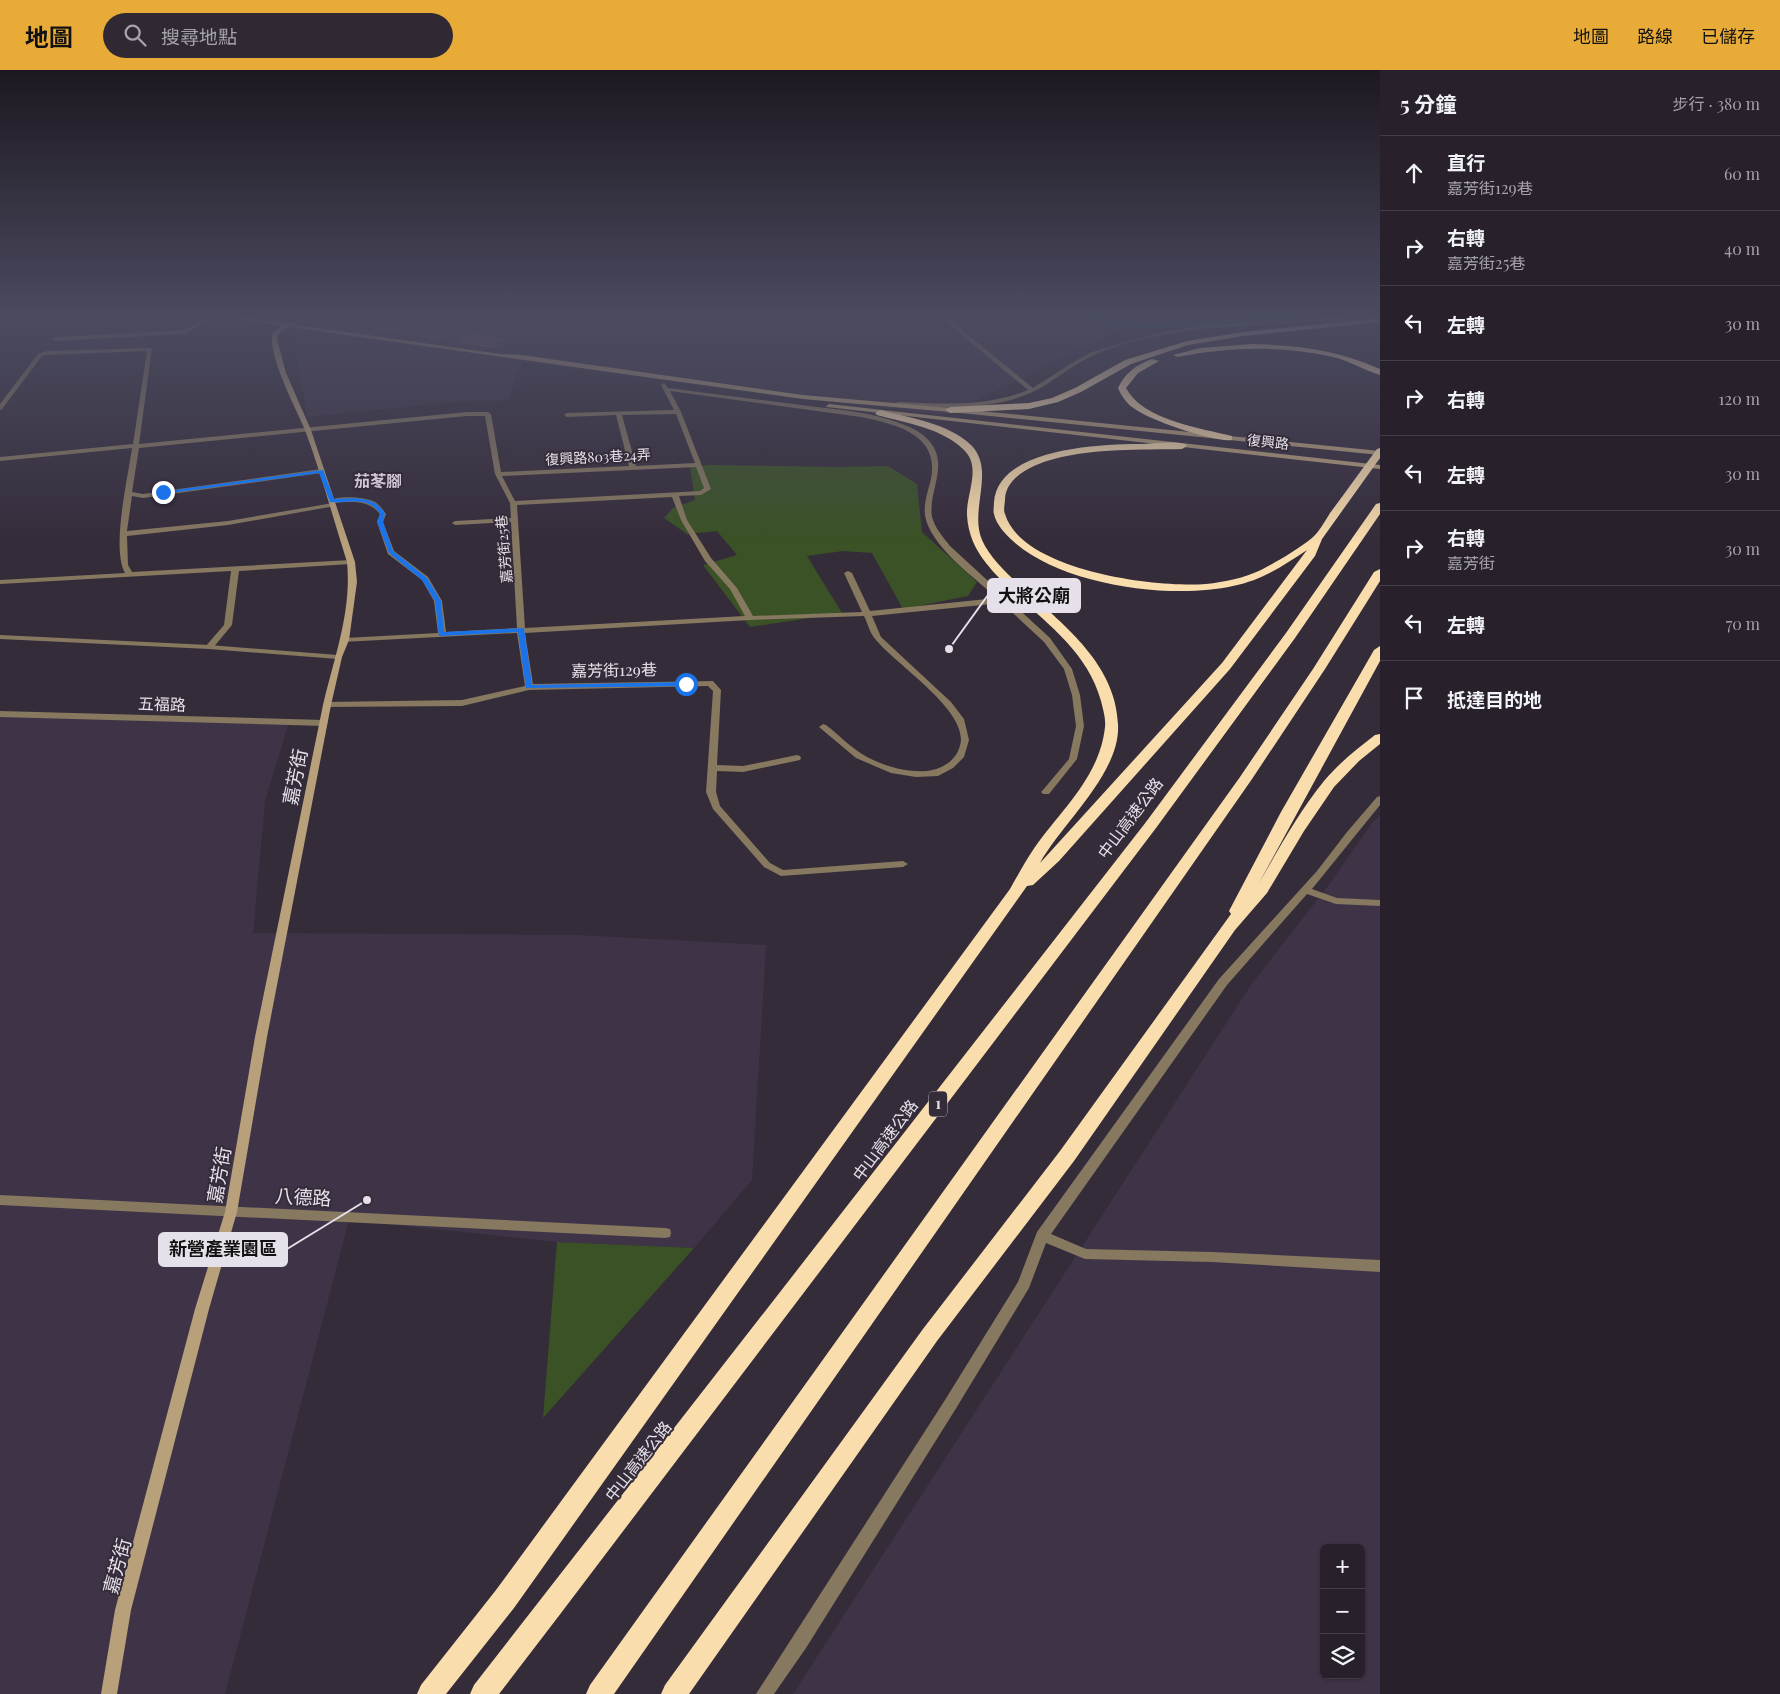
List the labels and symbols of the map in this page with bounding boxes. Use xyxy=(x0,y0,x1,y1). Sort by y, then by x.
street label: 復興路 xyxy=(1246,430,1290,453)
street label: 復興路803巷24弄 xyxy=(545,444,651,469)
district label: 茄苳腳 xyxy=(354,470,402,491)
route end xyxy=(152,481,175,504)
street label: 嘉芳街25巷 xyxy=(491,514,516,584)
callout: 大將公廟 xyxy=(988,579,1080,612)
text: 大將公廟 xyxy=(998,583,1070,607)
street label: 嘉芳街129巷 xyxy=(571,658,657,681)
route start xyxy=(675,673,698,696)
street label: 五福路 xyxy=(138,692,186,715)
street label: 嘉芳街 xyxy=(276,746,312,807)
street label: 中山高速公路 xyxy=(1092,773,1167,862)
road number: 1 xyxy=(929,1092,947,1116)
street label: 中山高速公路 xyxy=(847,1095,922,1184)
street label: 嘉芳街 xyxy=(200,1144,236,1205)
street label: 八德路 xyxy=(274,1182,332,1210)
callout: 新營產業園區 xyxy=(159,1233,287,1266)
text: 新營產業園區 xyxy=(169,1236,277,1260)
street label: 中山高速公路 xyxy=(600,1416,675,1505)
street label: 嘉芳街 xyxy=(96,1535,136,1597)

